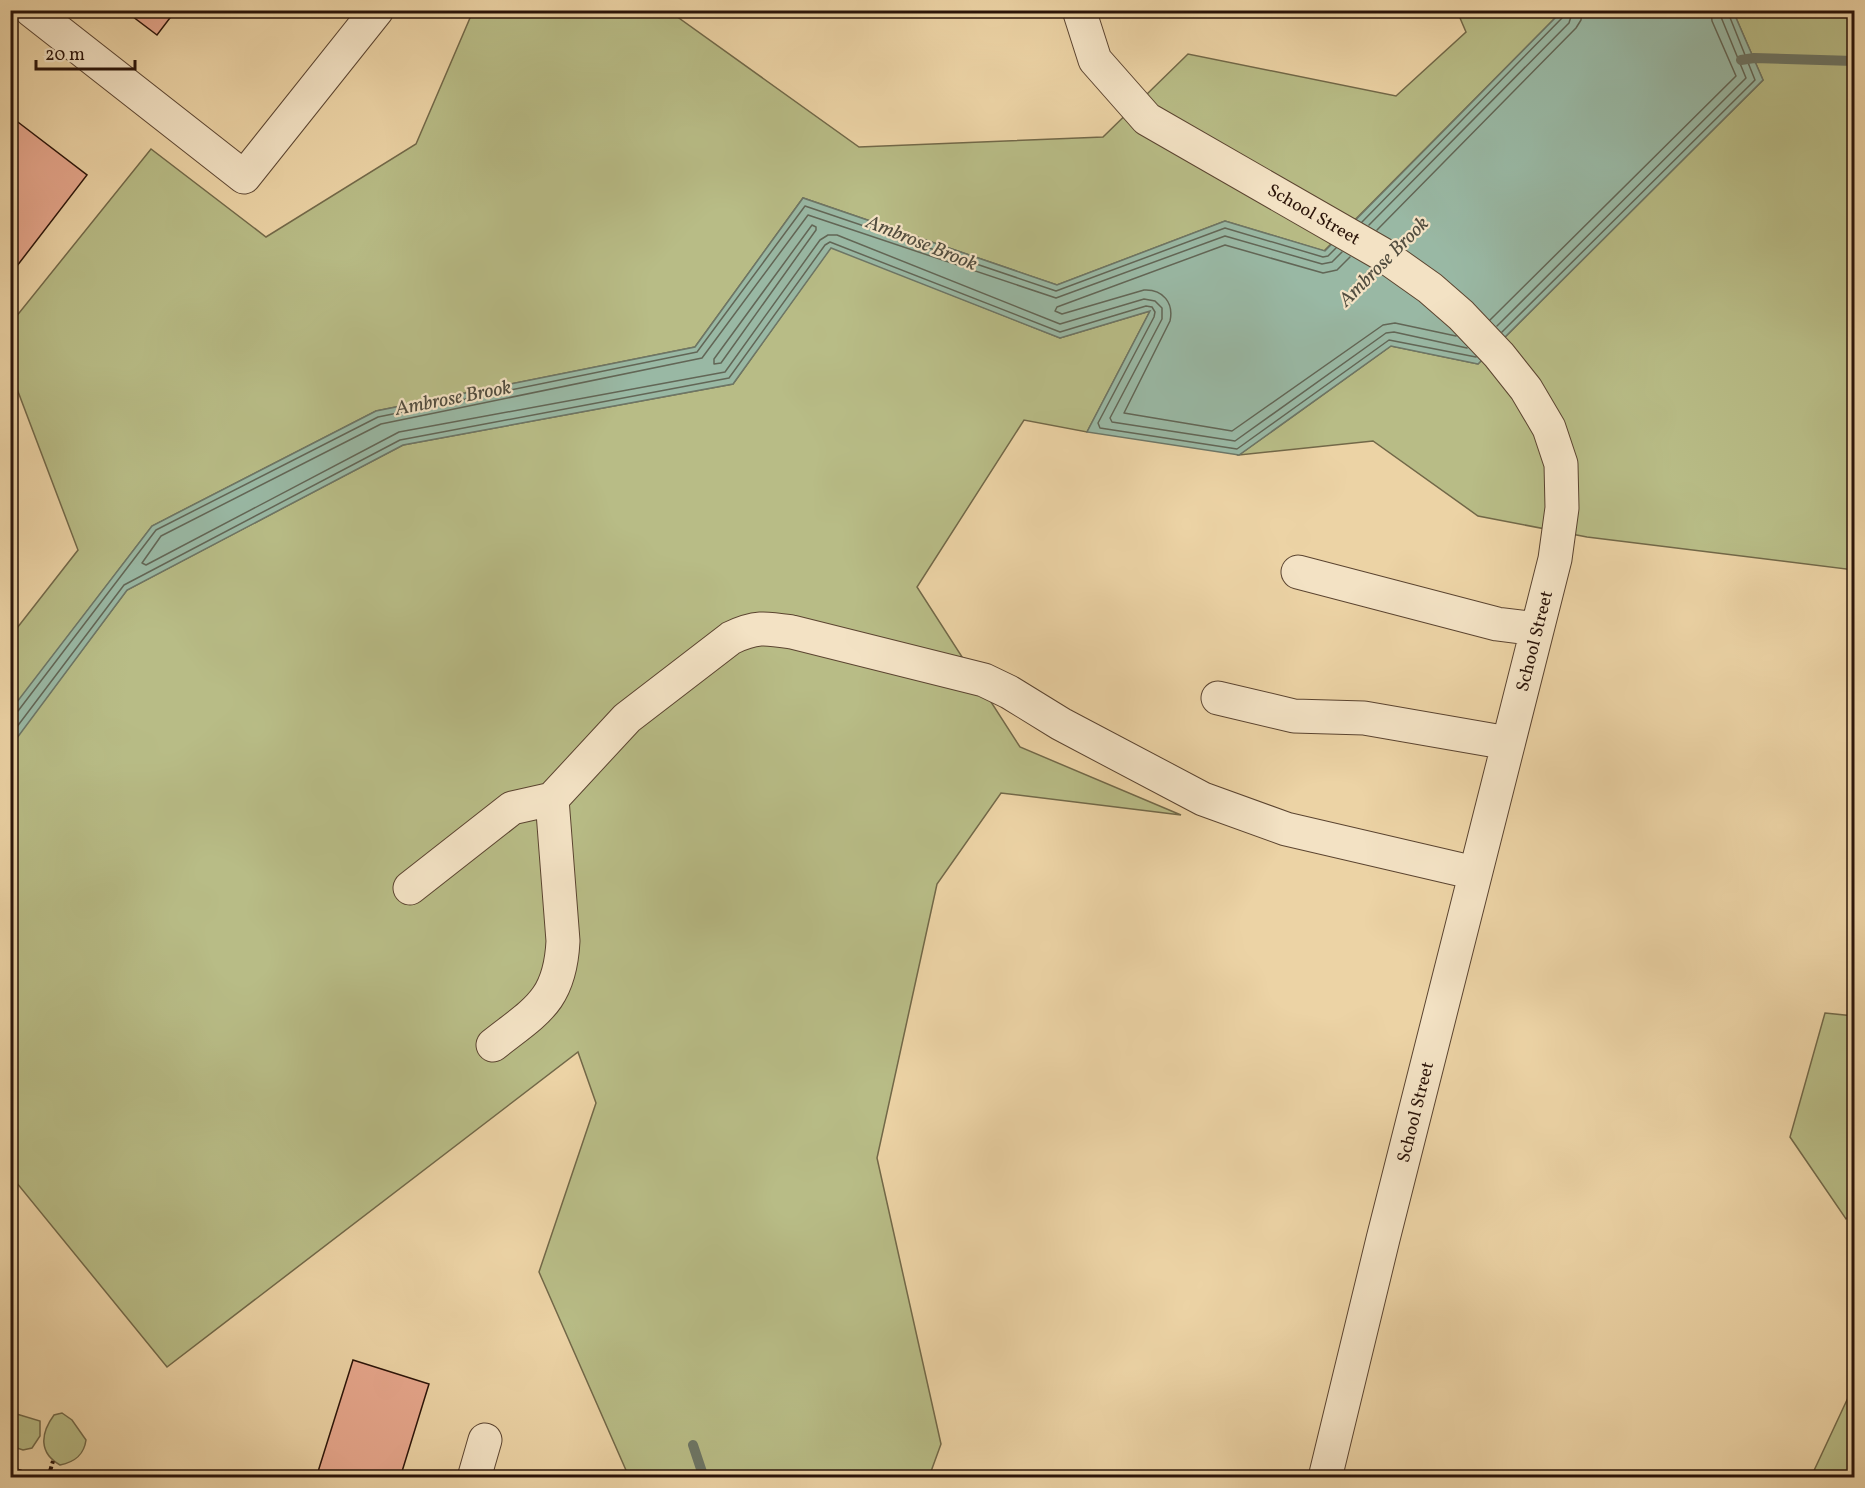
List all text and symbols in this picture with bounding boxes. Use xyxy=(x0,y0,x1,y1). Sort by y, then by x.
scale bar xyxy=(36,33,135,71)
text: 20 m xyxy=(45,43,85,68)
street label: School Street xyxy=(1262,179,1364,252)
water label: Ambrose Brook xyxy=(860,208,981,279)
water label: Ambrose Brook xyxy=(1332,211,1436,315)
water label: Ambrose Brook xyxy=(392,374,514,424)
street label: School Street xyxy=(1511,588,1560,695)
street label: School Street xyxy=(1392,1059,1441,1166)

